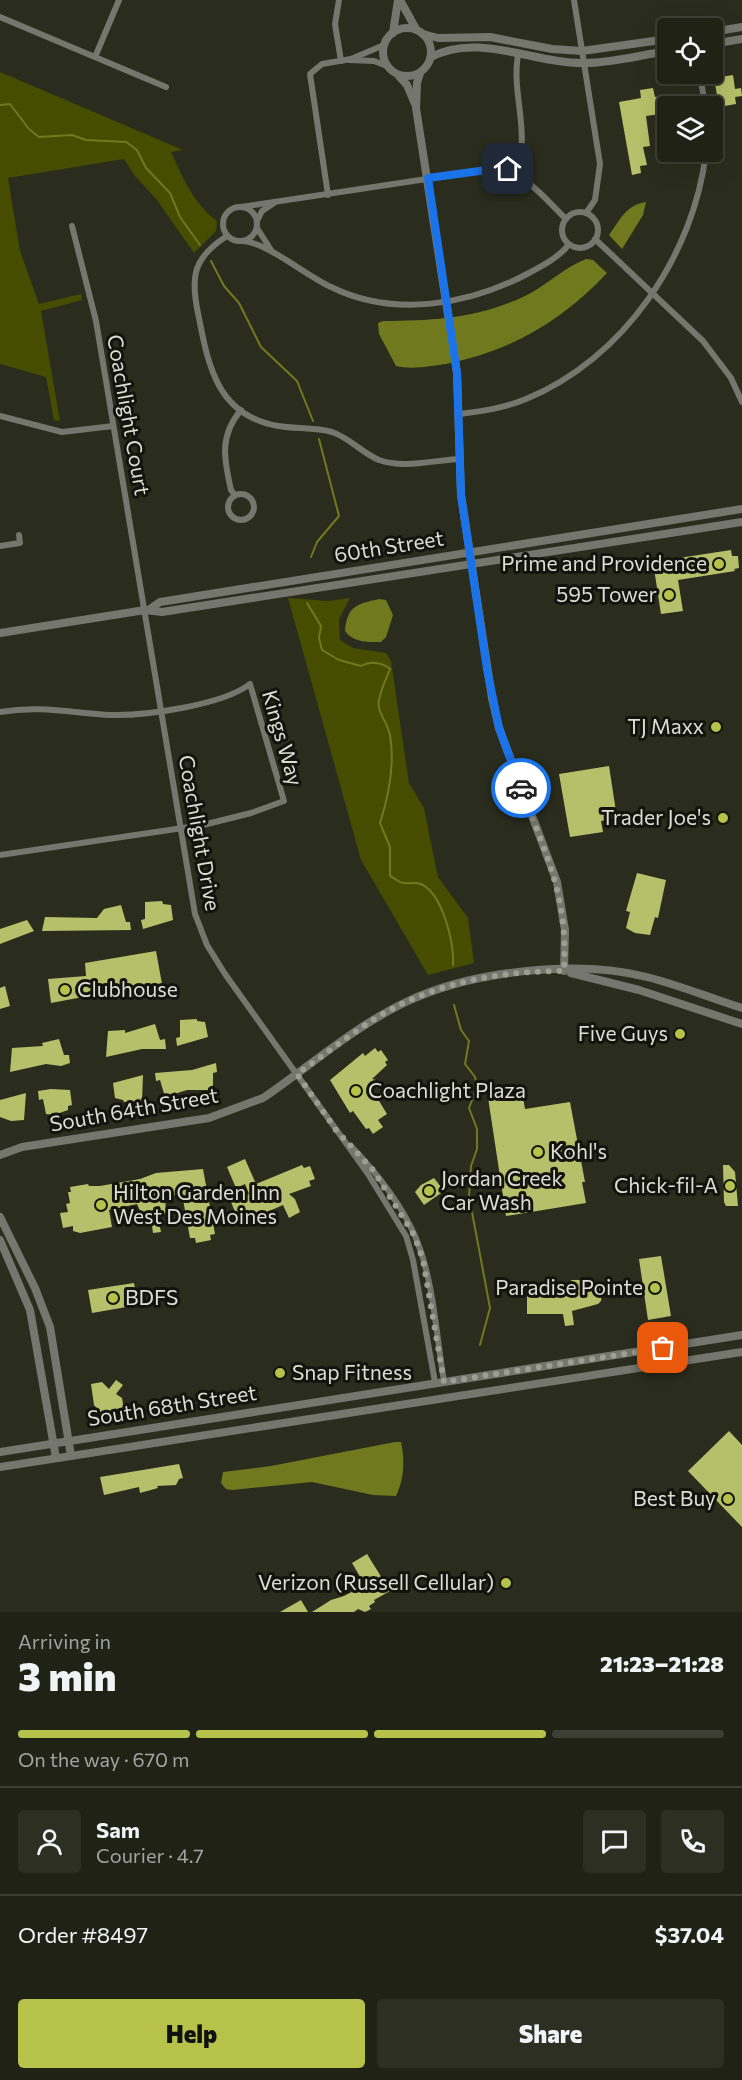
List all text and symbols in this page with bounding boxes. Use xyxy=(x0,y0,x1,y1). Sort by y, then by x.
map controls xyxy=(657,18,723,162)
button: locate xyxy=(657,18,723,84)
button: layers xyxy=(657,96,723,162)
pin xyxy=(482,143,533,194)
icon: home xyxy=(491,152,524,185)
street label: Coachlight Court xyxy=(103,332,156,497)
street label: 60th Street xyxy=(332,525,445,567)
place label: Prime and Providence xyxy=(501,550,707,575)
marker: Prime and Providence xyxy=(712,557,726,571)
place label: 595 Tower xyxy=(556,581,657,606)
marker: 595 Tower xyxy=(662,588,676,602)
street label: Kings Way xyxy=(258,687,309,788)
place label: TJ Maxx xyxy=(627,713,704,738)
marker: TJ Maxx xyxy=(709,720,723,734)
street label: Coachlight Drive xyxy=(174,753,226,913)
courier xyxy=(491,758,551,818)
icon: car xyxy=(505,772,538,805)
place label: Trader Joe's xyxy=(601,804,711,829)
marker: Trader Joe's xyxy=(716,811,730,825)
place label: Clubhouse xyxy=(77,976,178,1001)
marker: Clubhouse xyxy=(58,983,72,997)
place label: Five Guys xyxy=(578,1020,668,1045)
marker: Five Guys xyxy=(673,1027,687,1041)
place label: Coachlight Plaza xyxy=(368,1077,526,1102)
street label: South 64th Street xyxy=(48,1081,220,1136)
marker: Coachlight Plaza xyxy=(349,1084,363,1098)
place label: Kohl's xyxy=(550,1138,607,1163)
marker: Kohl's xyxy=(531,1145,545,1159)
place label: Jordan Creek Car Wash xyxy=(441,1165,563,1214)
place label: Chick-fil-A xyxy=(614,1172,718,1197)
place label: Hilton Garden Inn West Des Moines xyxy=(113,1179,280,1228)
marker: Chick-fil-A xyxy=(723,1179,737,1193)
marker: Jordan Creek Car Wash xyxy=(422,1184,436,1198)
marker: Hilton Garden Inn West Des Moines xyxy=(94,1198,108,1212)
place label: Paradise Pointe xyxy=(495,1274,643,1299)
marker: Paradise Pointe xyxy=(648,1281,662,1295)
place label: BDFS xyxy=(125,1284,178,1309)
marker: BDFS xyxy=(106,1291,120,1305)
pin xyxy=(637,1322,688,1373)
icon: bag xyxy=(646,1331,679,1364)
place label: Snap Fitness xyxy=(292,1359,412,1384)
marker: Snap Fitness xyxy=(273,1366,287,1380)
street label: South 68th Street xyxy=(85,1379,258,1430)
place label: Best Buy xyxy=(633,1485,716,1510)
marker: Best Buy xyxy=(721,1492,735,1506)
place label: Verizon (Russell Cellular) xyxy=(258,1569,494,1594)
marker: Verizon (Russell Cellular) xyxy=(499,1576,513,1590)
text: Arriving in xyxy=(18,1629,111,1653)
text: 21:23–21:28 xyxy=(600,1650,724,1677)
text: 3 min xyxy=(18,1651,116,1699)
text: On the way · 670 m xyxy=(18,1747,189,1771)
button: person xyxy=(18,1810,81,1873)
button: chat xyxy=(583,1810,646,1873)
button: phone xyxy=(661,1810,724,1873)
text: Sam xyxy=(96,1816,140,1843)
text: Courier · 4.7 xyxy=(96,1843,204,1867)
text: Order #8497 xyxy=(18,1921,148,1948)
text: $37.04 xyxy=(655,1921,724,1948)
button: Help xyxy=(18,1999,365,2068)
button: Share xyxy=(377,1999,724,2068)

